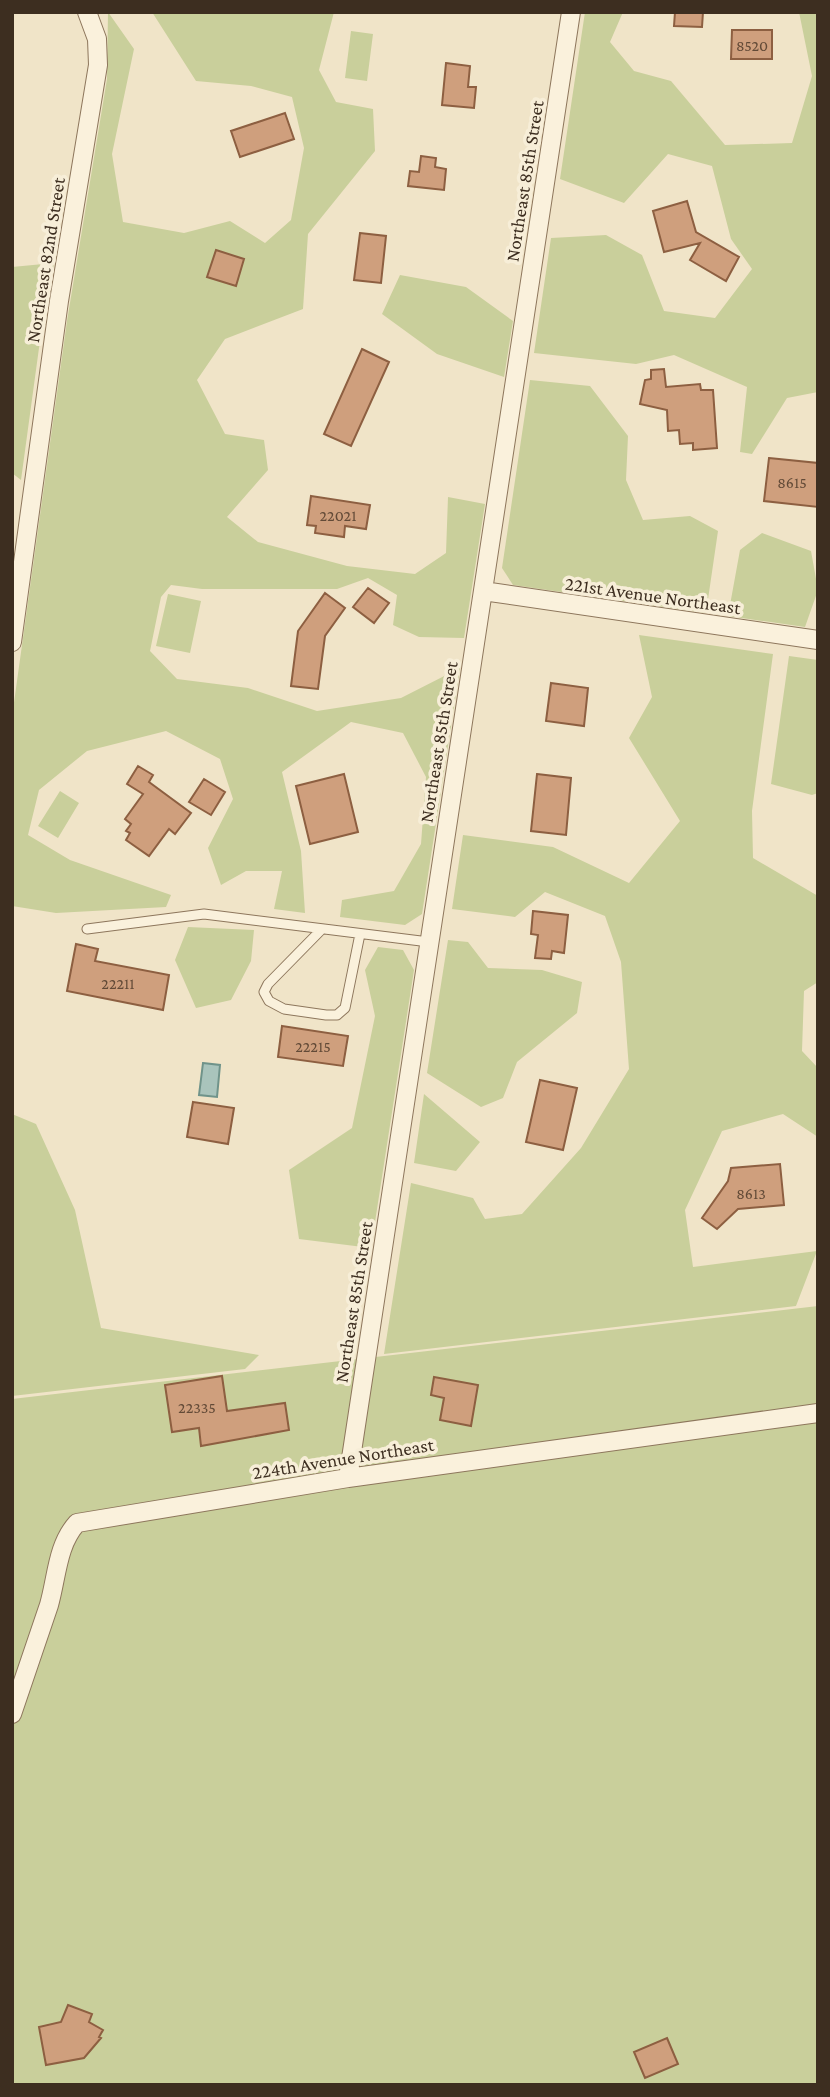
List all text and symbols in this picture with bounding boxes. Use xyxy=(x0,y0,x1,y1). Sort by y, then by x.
house number: 8520 xyxy=(736,37,768,54)
street label: Northeast 85th Street xyxy=(501,98,548,263)
street label: Northeast 82nd Street xyxy=(22,175,69,344)
house number: 8615 xyxy=(777,474,807,491)
house number: 22021 xyxy=(320,507,357,524)
street label: 221st Avenue Northeast xyxy=(564,573,743,618)
street label: Northeast 85th Street xyxy=(415,659,462,824)
house number: 22211 xyxy=(101,975,135,992)
house number: 22215 xyxy=(295,1038,331,1055)
house number: 8613 xyxy=(736,1185,766,1202)
street label: Northeast 85th Street xyxy=(330,1219,377,1384)
house number: 22335 xyxy=(178,1399,216,1416)
street label: 224th Avenue Northeast xyxy=(251,1434,436,1483)

